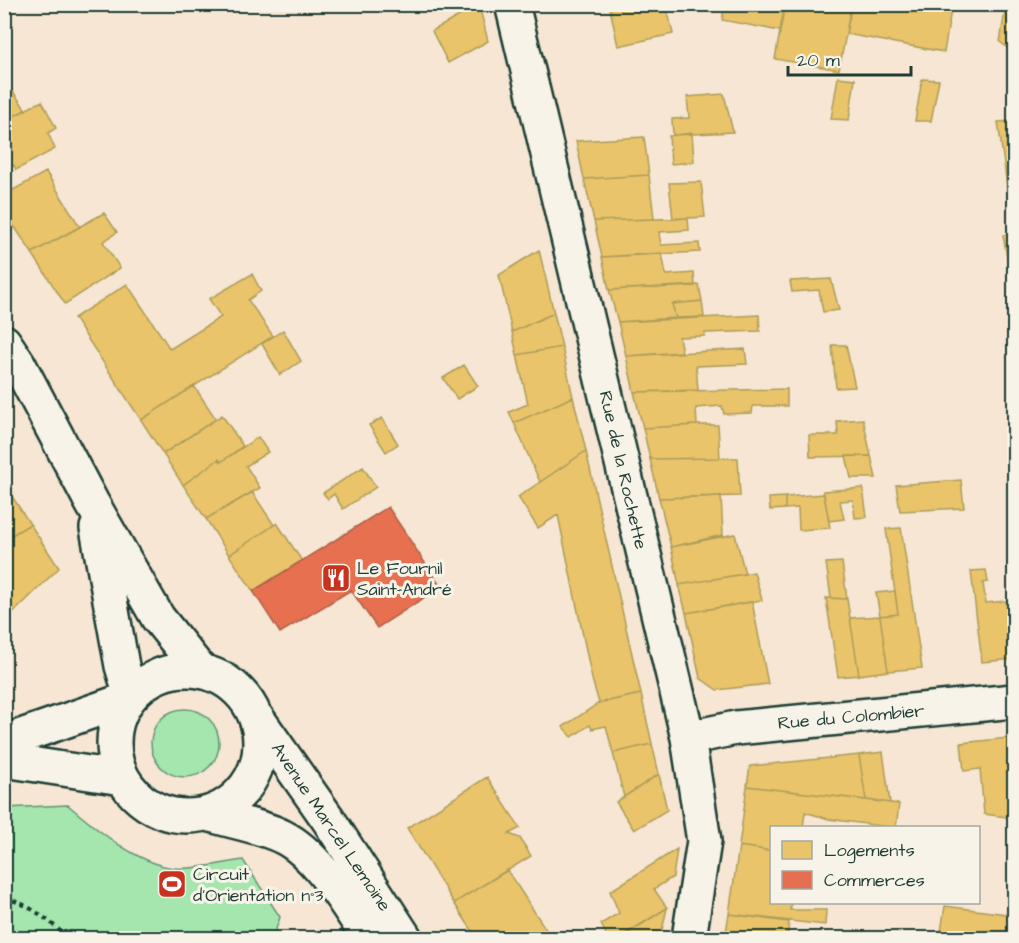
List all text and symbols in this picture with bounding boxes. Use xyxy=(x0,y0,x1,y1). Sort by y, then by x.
scale bar xyxy=(788,39,911,77)
text: 20 m xyxy=(797,48,840,73)
street label: Rue de la Rochette xyxy=(593,388,653,552)
place label: Le Fournil Saint-André xyxy=(357,556,452,602)
restaurant icon: Le Fournil Saint-André xyxy=(320,562,352,594)
street label: Rue du Colombier xyxy=(777,698,925,736)
street label: Avenue Marcel Lemoine xyxy=(265,738,397,917)
legend xyxy=(770,826,980,904)
text: Logements xyxy=(824,838,915,864)
place label: Circuit d'Orientation n°3 xyxy=(193,862,323,908)
sports icon: Circuit d'Orientation n°3 xyxy=(156,868,188,900)
text: Commerces xyxy=(824,868,925,893)

